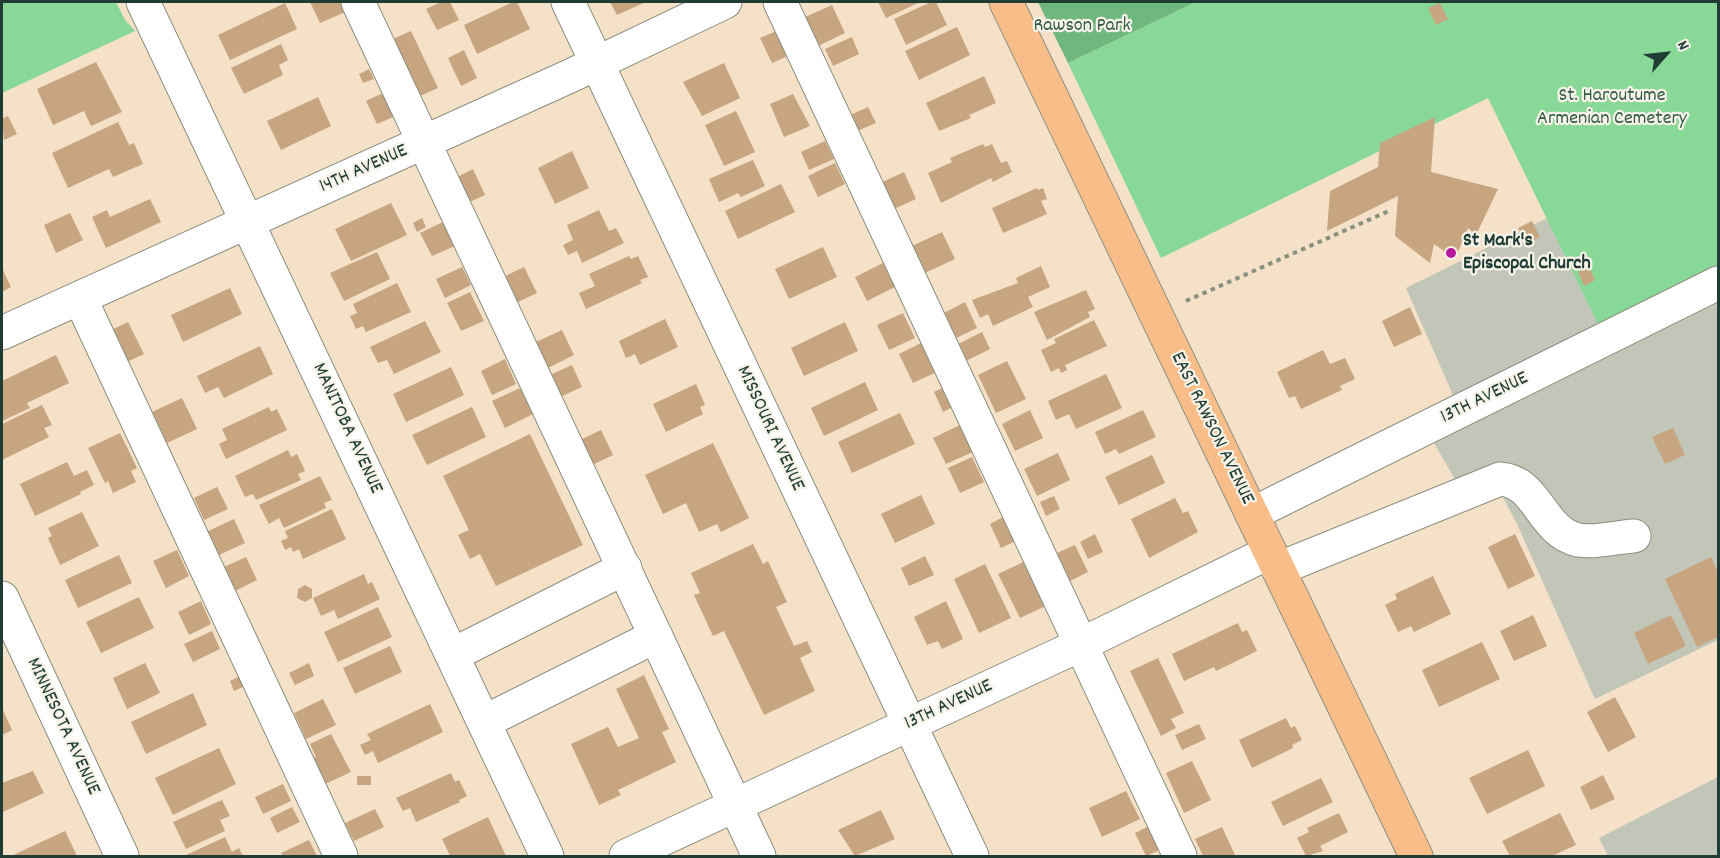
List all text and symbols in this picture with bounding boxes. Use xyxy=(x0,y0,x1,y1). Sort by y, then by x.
park label: Rawson Park xyxy=(1033,15,1131,39)
north arrow xyxy=(1636,24,1696,84)
text: N xyxy=(1670,37,1695,54)
park label: St. Haroutume Armenian Cemetery xyxy=(1537,85,1687,132)
street label: 14TH AVENUE xyxy=(316,140,412,200)
place label: St Mark's Episcopal Church xyxy=(1463,230,1591,277)
marker: St Mark's Episcopal Church xyxy=(1444,246,1458,260)
street label: EAST RAWSON AVENUE xyxy=(1164,349,1258,509)
street label: MANITOBA AVENUE xyxy=(305,360,387,498)
street label: MISSOURI AVENUE xyxy=(730,363,808,495)
street label: 13TH AVENUE xyxy=(1437,368,1533,430)
street label: MINNESOTA AVENUE xyxy=(20,655,104,799)
street label: 13TH AVENUE xyxy=(901,675,997,737)

